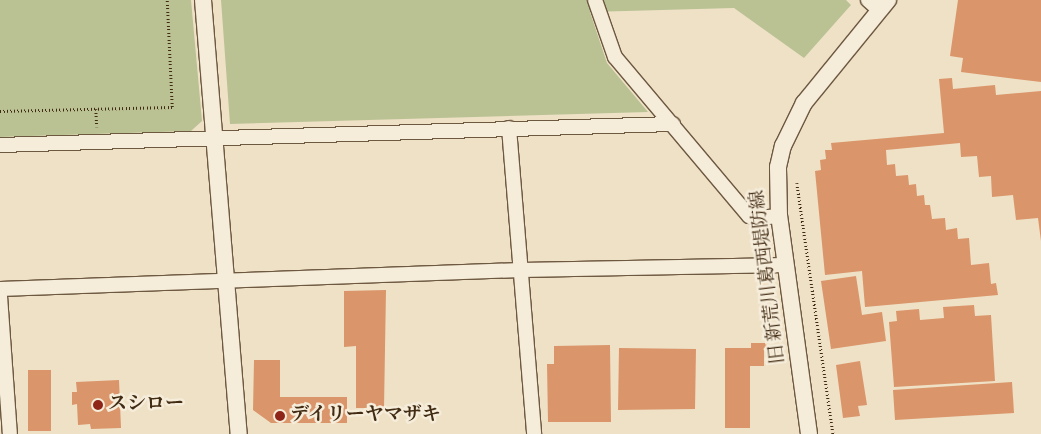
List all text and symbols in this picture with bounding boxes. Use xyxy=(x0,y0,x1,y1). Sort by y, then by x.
street label: 旧 新荒川葛西堤防線 xyxy=(747,189,791,365)
place label: スシロー xyxy=(108,394,184,416)
marker: スシロー xyxy=(92,399,104,411)
place label: デイリーヤマザキ xyxy=(290,405,442,427)
marker: デイリーヤマザキ xyxy=(274,410,286,422)

